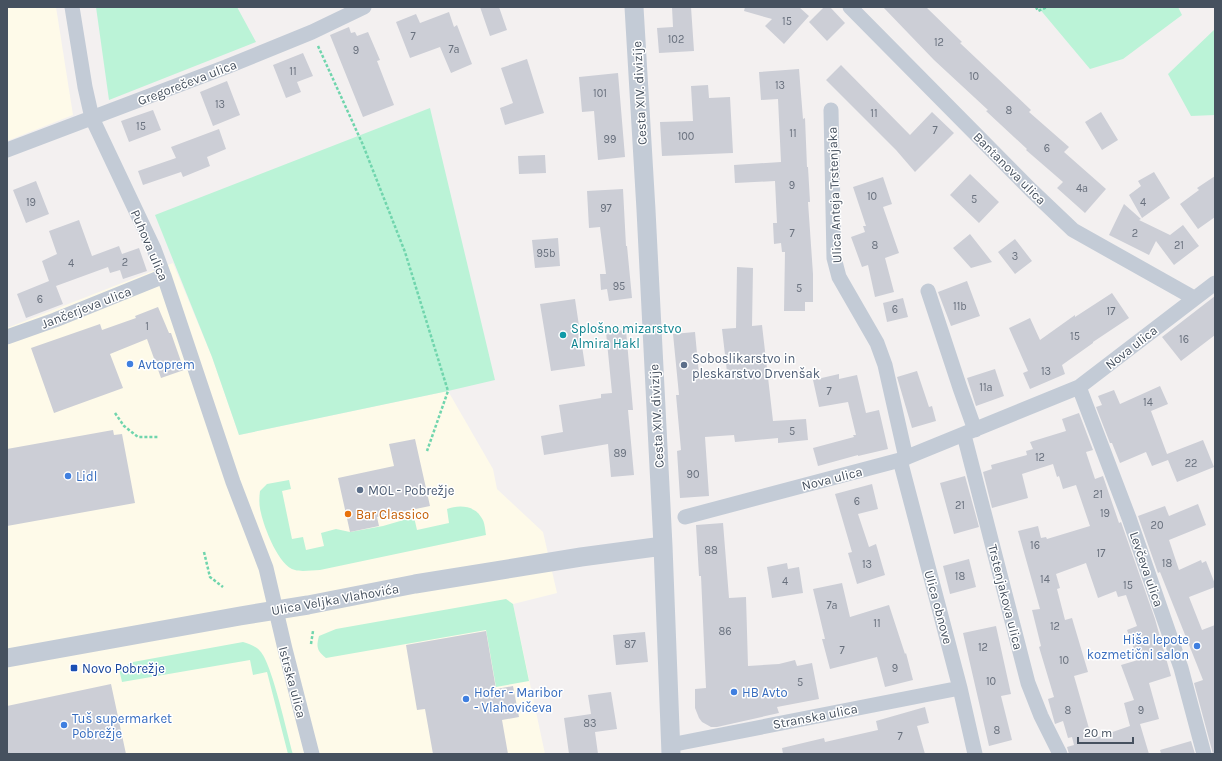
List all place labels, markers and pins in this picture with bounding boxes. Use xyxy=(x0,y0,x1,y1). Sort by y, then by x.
place label: Splošno mizarstvo Almira Hakl xyxy=(571,321,682,351)
marker: Splošno mizarstvo Almira Hakl xyxy=(558,330,568,340)
place label: Soboslikarstvo in pleskarstvo Drvenšak xyxy=(692,351,820,381)
place label: Avtoprem xyxy=(138,357,195,372)
marker: Avtoprem xyxy=(125,359,135,369)
marker: Soboslikarstvo in pleskarstvo Drvenšak xyxy=(679,360,689,370)
place label: Lidl xyxy=(76,469,97,484)
marker: Lidl xyxy=(63,471,73,481)
place label: MOL - Pobrežje xyxy=(368,483,455,498)
marker: MOL - Pobrežje xyxy=(355,485,365,495)
place label: Bar Classico xyxy=(356,507,429,522)
marker: Bar Classico xyxy=(343,509,353,519)
place label: Hiša lepote kozmetični salon xyxy=(1087,632,1189,662)
marker: Hiša lepote kozmetični salon xyxy=(1192,641,1202,651)
place label: Novo Pobrežje xyxy=(82,661,165,676)
marker: Novo Pobrežje xyxy=(69,663,79,673)
place label: Hofer - Maribor - Vlahovičeva xyxy=(474,685,563,715)
place label: HB Avto xyxy=(742,685,788,700)
marker: HB Avto xyxy=(729,687,739,697)
marker: Hofer - Maribor - Vlahovičeva xyxy=(461,694,471,704)
place label: Tuš supermarket Pobrežje xyxy=(72,711,172,741)
marker: Tuš supermarket Pobrežje xyxy=(59,720,69,730)

